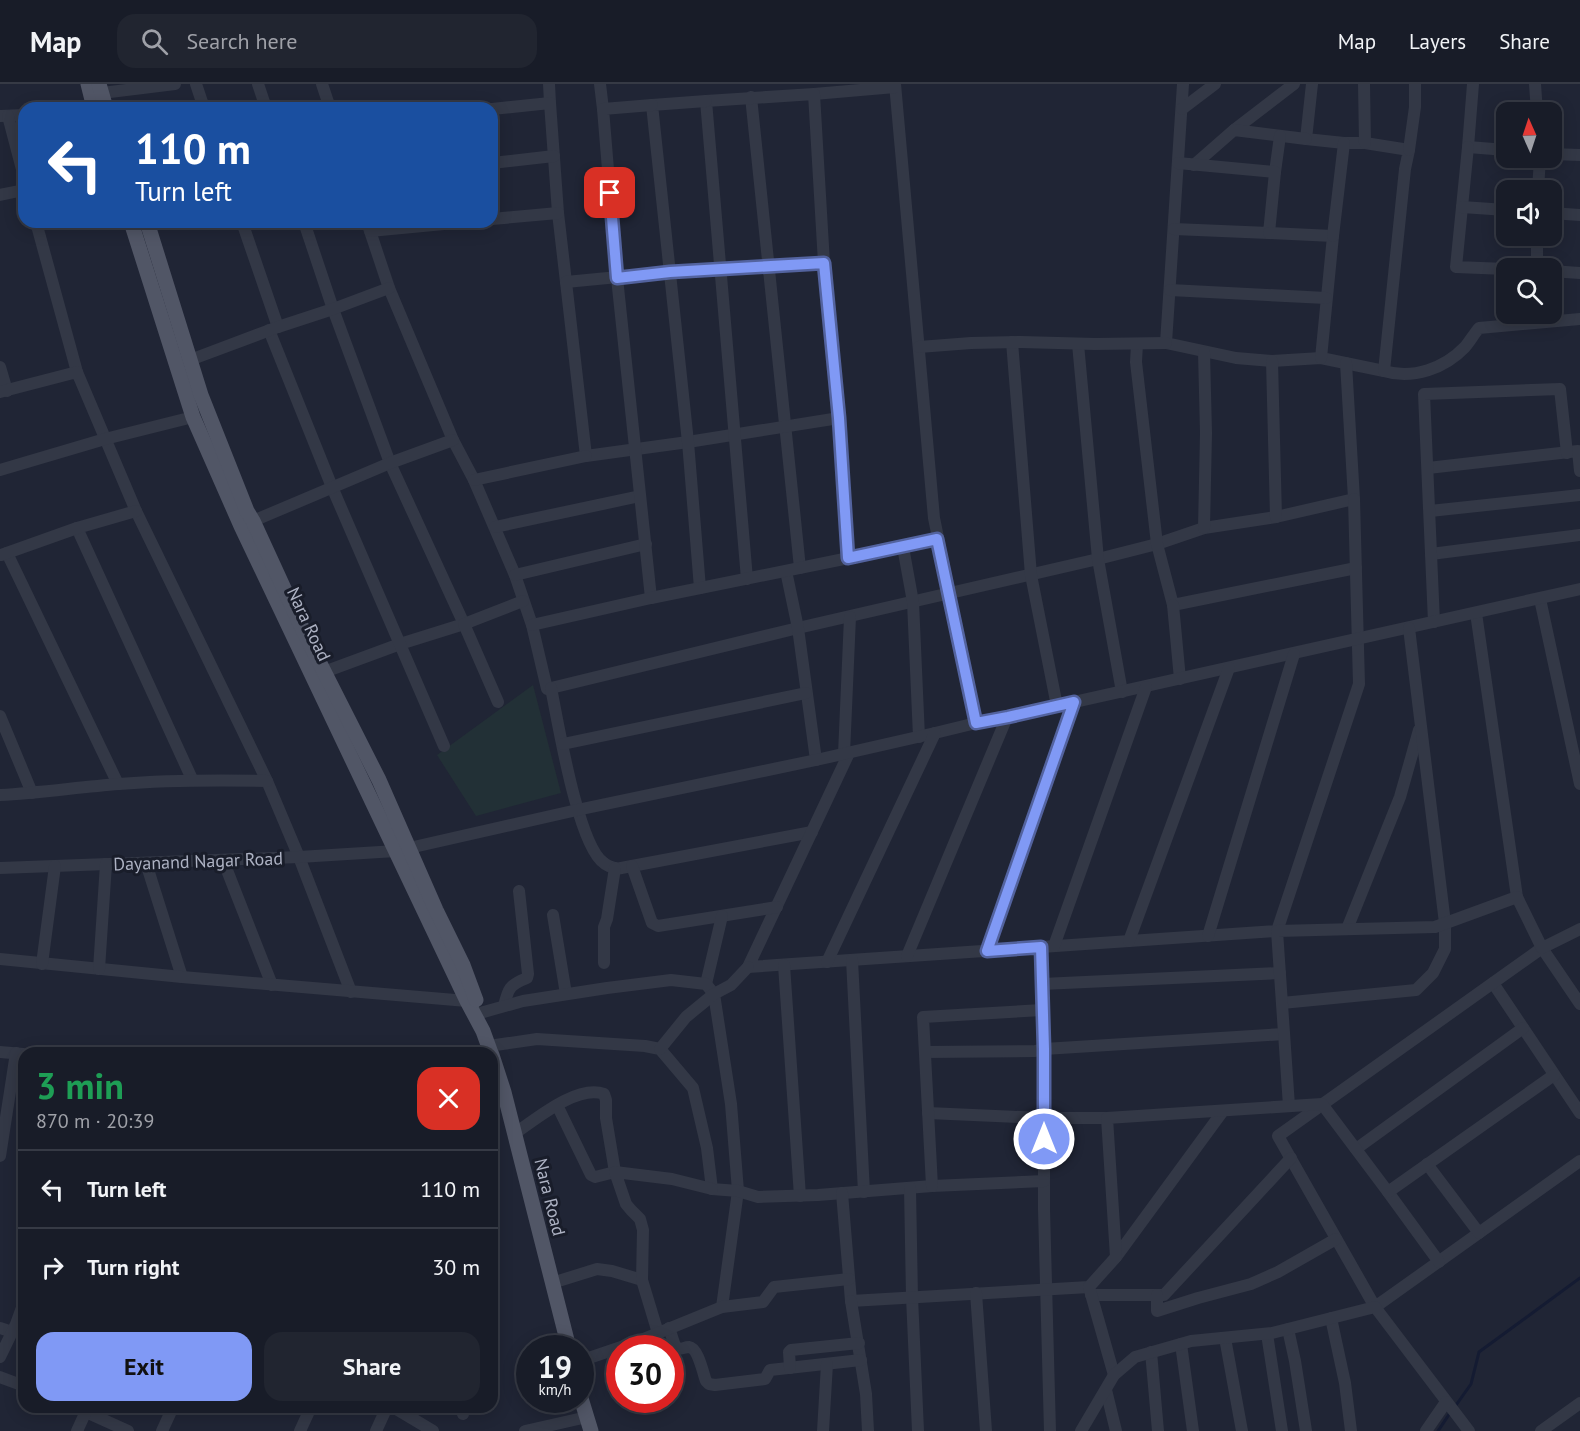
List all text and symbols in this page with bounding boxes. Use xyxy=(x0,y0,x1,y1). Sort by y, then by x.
search box xyxy=(117,14,537,68)
text: Map xyxy=(30,23,81,60)
icon: search xyxy=(138,25,171,58)
text: Search here xyxy=(186,27,297,55)
text: Map xyxy=(1338,28,1376,55)
text: Layers xyxy=(1409,28,1466,55)
text: Share xyxy=(1499,28,1550,55)
north arrow xyxy=(1496,102,1562,168)
map controls xyxy=(1496,102,1562,324)
text: 110 m xyxy=(135,121,251,176)
icon: left xyxy=(36,126,114,204)
pin xyxy=(584,167,635,218)
text: Turn left xyxy=(135,174,232,208)
icon: arrive xyxy=(593,176,626,209)
button: sound xyxy=(1496,180,1562,246)
button: search xyxy=(1496,258,1562,324)
street label: Nara Road xyxy=(282,583,336,665)
street label: Dayanand Nagar Road xyxy=(113,847,283,875)
text: 3 min xyxy=(36,1062,124,1109)
button: close xyxy=(417,1067,480,1130)
position arrow xyxy=(1012,1107,1076,1171)
text: 870 m · 20:39 xyxy=(36,1108,154,1134)
street label: Nara Road xyxy=(529,1156,571,1238)
icon: left xyxy=(36,1173,69,1206)
text: Turn left xyxy=(87,1175,167,1203)
text: 110 m xyxy=(420,1175,480,1203)
icon: right xyxy=(36,1251,69,1284)
text: Turn right xyxy=(87,1253,179,1281)
text: 30 m xyxy=(432,1253,480,1281)
button: Exit xyxy=(36,1332,252,1401)
button: Share xyxy=(264,1332,480,1401)
speed limit sign: 30 xyxy=(606,1335,684,1413)
text: 19 xyxy=(538,1347,572,1386)
text: km/h xyxy=(539,1380,571,1399)

